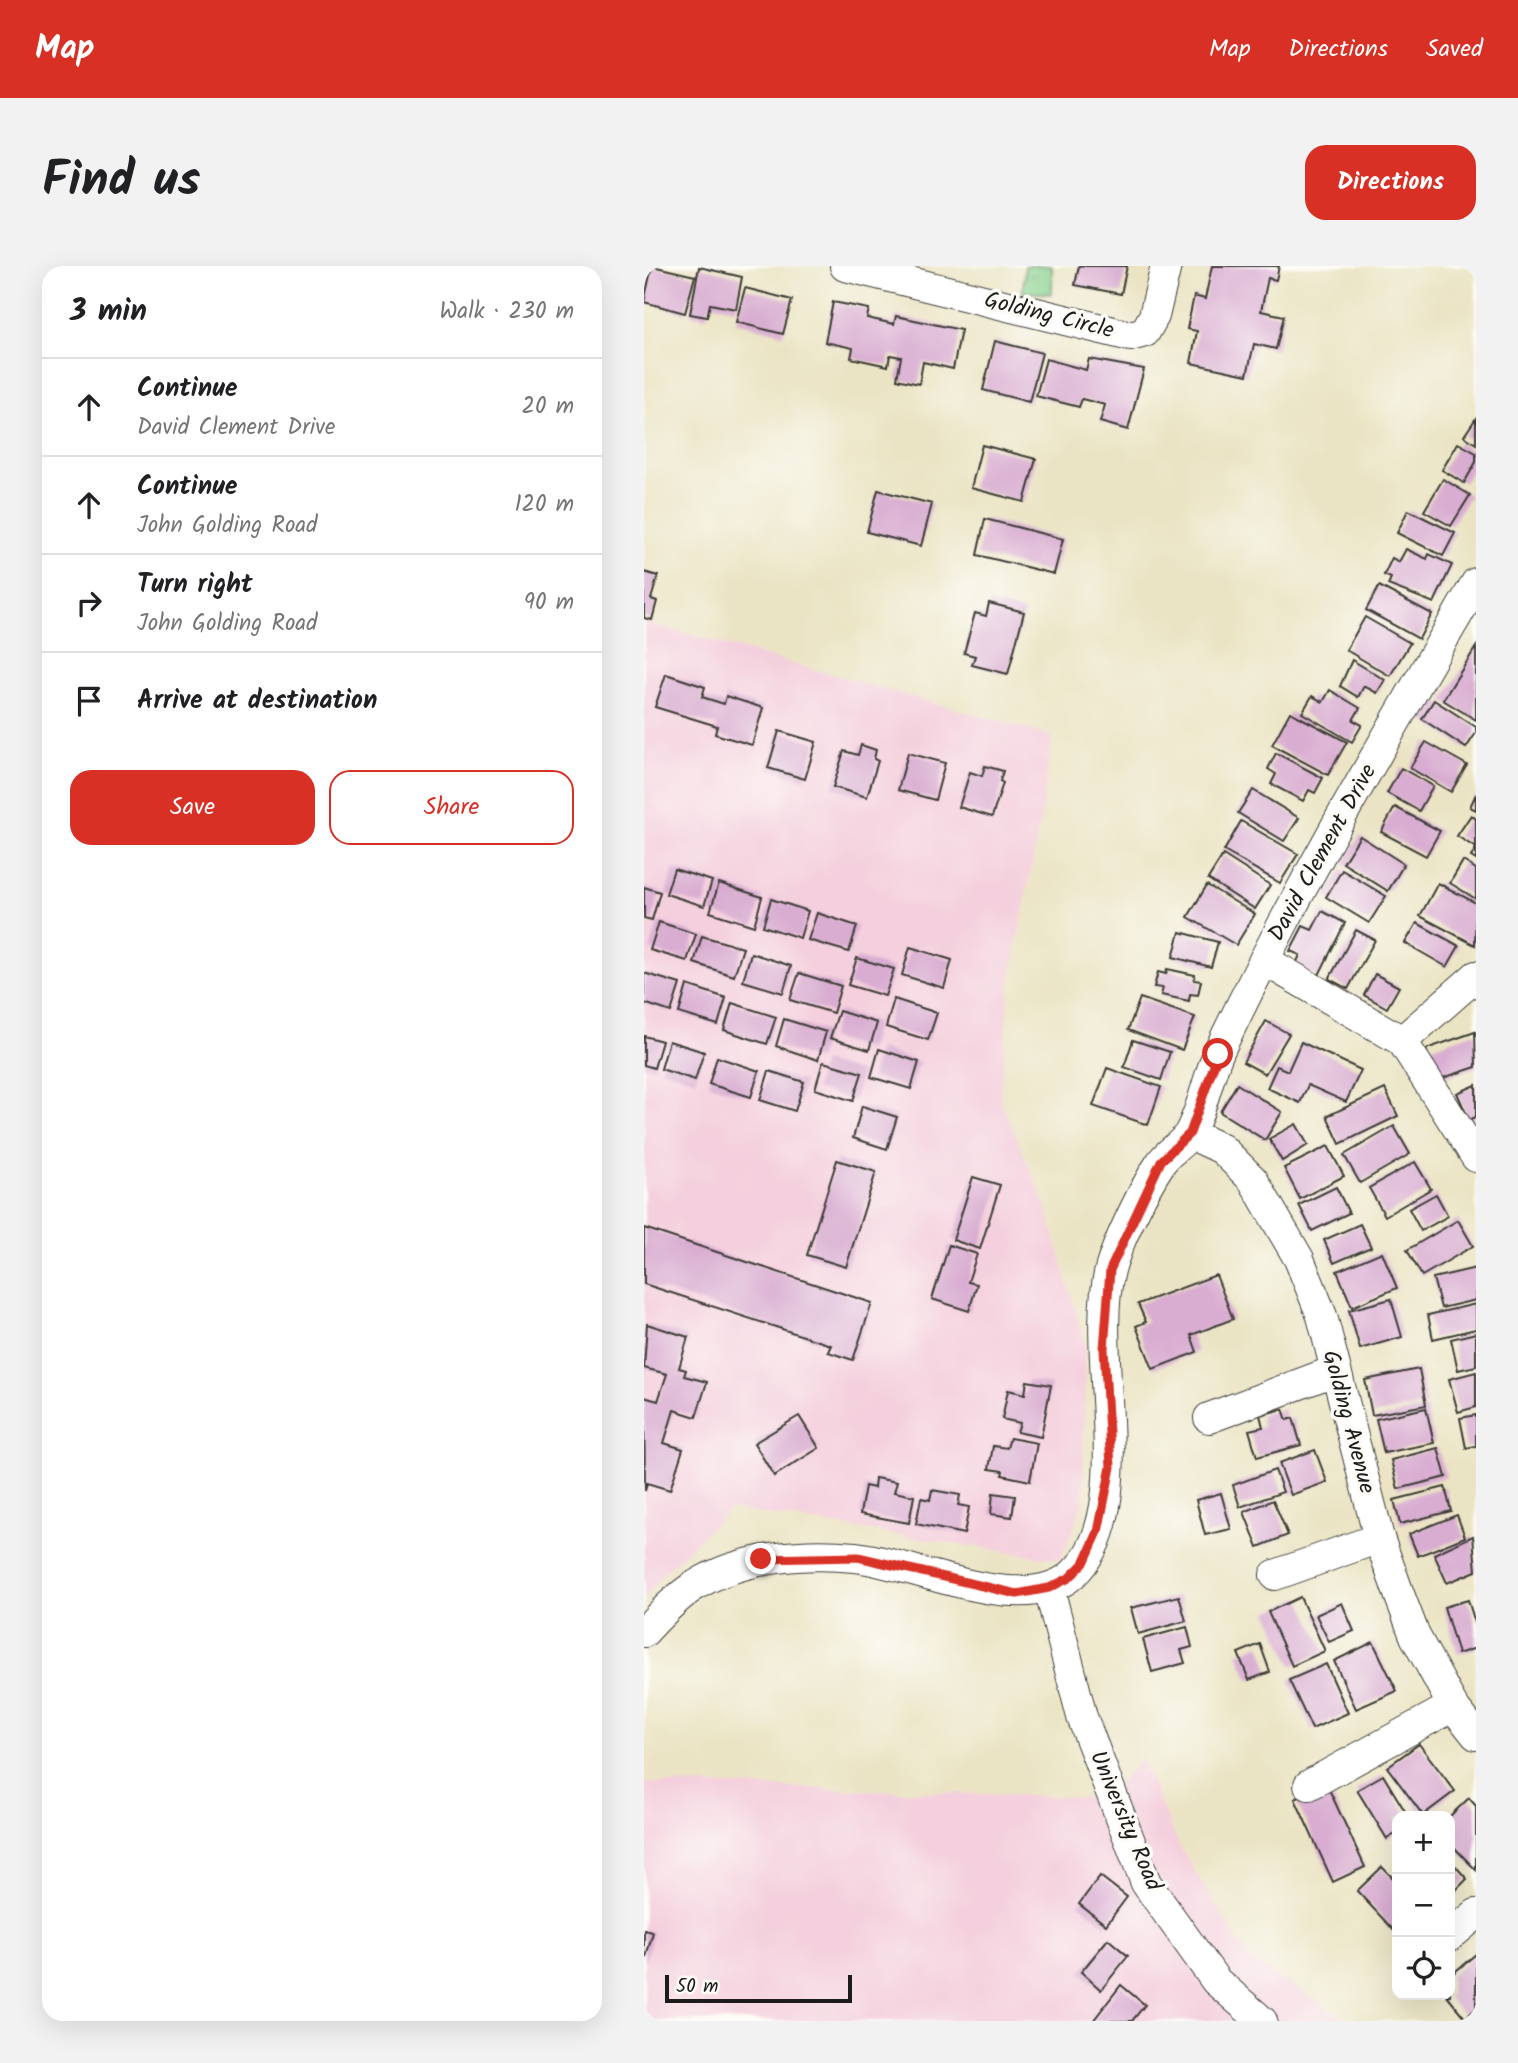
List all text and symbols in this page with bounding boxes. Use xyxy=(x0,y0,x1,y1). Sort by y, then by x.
text: Map xyxy=(35,23,95,76)
text: Map xyxy=(1209,30,1251,69)
text: Directions xyxy=(1289,30,1388,69)
text: Saved xyxy=(1426,30,1483,69)
text: Find us xyxy=(42,143,200,221)
button: Directions xyxy=(1305,145,1476,220)
street label: Golding Circle xyxy=(980,282,1118,350)
text: 3 min xyxy=(70,288,147,336)
text: Walk · 230 m xyxy=(439,294,574,330)
text: Continue xyxy=(137,368,238,410)
icon: ahead xyxy=(70,388,108,426)
text: 20 m xyxy=(522,389,574,425)
text: David Clement Drive xyxy=(137,410,335,446)
text: Continue xyxy=(137,466,238,508)
icon: ahead xyxy=(70,486,108,524)
text: 120 m xyxy=(514,487,574,523)
text: John Golding Road xyxy=(137,508,318,544)
text: Turn right xyxy=(137,564,253,606)
icon: right xyxy=(70,584,108,622)
text: 90 m xyxy=(524,585,574,621)
text: John Golding Road xyxy=(137,606,318,642)
text: Arrive at destination xyxy=(137,680,377,722)
icon: arrive xyxy=(70,682,108,720)
street label: David Clement Drive xyxy=(1259,758,1387,948)
button: Save xyxy=(70,770,315,845)
button: Share xyxy=(329,770,574,845)
route start xyxy=(1202,1038,1233,1069)
street label: Golding Avenue xyxy=(1312,1346,1384,1498)
route end xyxy=(745,1543,776,1574)
street label: University Road xyxy=(1079,1745,1171,1897)
map controls xyxy=(1392,1811,1455,2000)
button: + xyxy=(1392,1811,1455,1874)
button: − xyxy=(1392,1874,1455,1937)
button: locate xyxy=(1392,1937,1455,2000)
scale bar xyxy=(665,1972,852,2004)
text: 50 m xyxy=(676,1972,718,2002)

